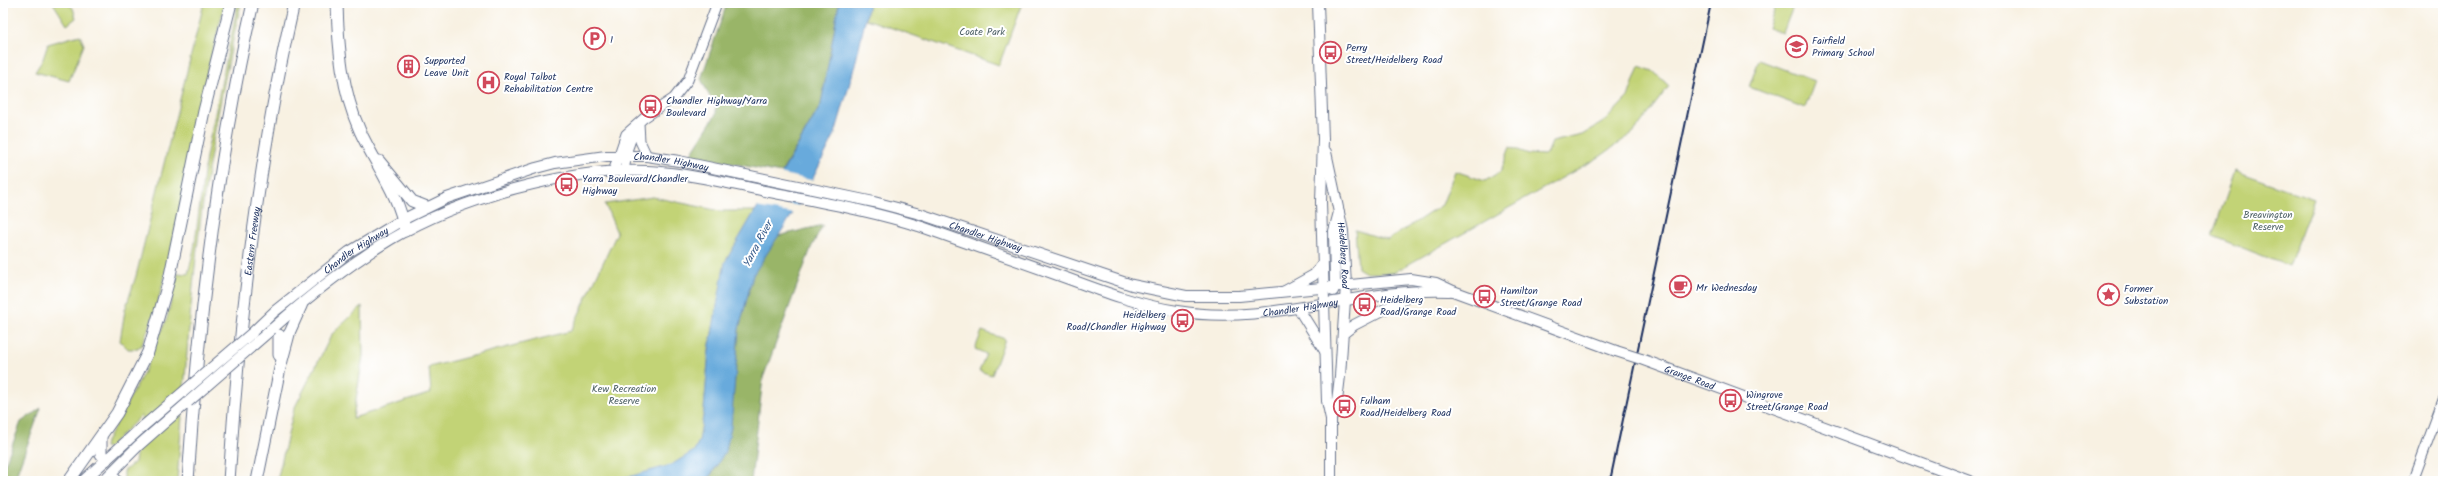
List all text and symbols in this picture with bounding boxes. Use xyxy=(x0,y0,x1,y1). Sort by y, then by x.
park label: Coate Park xyxy=(959,24,1005,40)
parking icon: 1 xyxy=(581,26,607,52)
place label: 1 xyxy=(610,32,613,48)
school or university icon: Fairfield Primary School xyxy=(1784,33,1810,59)
place label: Fairfield Primary School xyxy=(1812,33,1875,61)
bus stop icon: Perry Street/Heidelberg Road xyxy=(1317,40,1343,66)
place label: Perry Street/Heidelberg Road xyxy=(1346,40,1443,68)
building icon: Supported Leave Unit xyxy=(396,53,422,79)
place label: Supported Leave Unit xyxy=(424,53,469,81)
hospital icon: Royal Talbot Rehabilitation Centre xyxy=(476,69,502,95)
place label: Royal Talbot Rehabilitation Centre xyxy=(504,69,594,97)
bus stop icon: Chandler Highway/Yarra Boulevard xyxy=(637,93,663,119)
place label: Chandler Highway/Yarra Boulevard xyxy=(666,93,768,121)
street label: Chandler Highway xyxy=(633,149,710,176)
bus stop icon: Yarra Boulevard/Chandler Highway xyxy=(554,171,580,197)
place label: Yarra Boulevard/Chandler Highway xyxy=(582,171,688,199)
street label: Eastern Freeway xyxy=(240,205,265,277)
park label: Breavington Reserve xyxy=(2243,207,2293,235)
water label: Yarra River xyxy=(738,216,779,271)
street label: Chandler Highway xyxy=(947,217,1024,257)
street label: Heidelberg Road xyxy=(1332,220,1353,290)
street label: Chandler Highway xyxy=(320,223,392,279)
cafe icon: Mr Wednesday xyxy=(1668,274,1694,300)
place label: Mr Wednesday xyxy=(1696,280,1757,296)
place icon: Former Substation xyxy=(2096,281,2122,307)
place label: Former Substation xyxy=(2124,281,2168,309)
bus stop icon: Hamilton Street/Grange Road xyxy=(1472,283,1498,309)
place label: Hamilton Street/Grange Road xyxy=(1500,283,1583,311)
bus stop icon: Heidelberg Road/Grange Road xyxy=(1352,292,1378,318)
place label: Heidelberg Road/Grange Road xyxy=(1380,292,1457,320)
street label: Chandler Highway xyxy=(1262,294,1340,322)
place label: Heidelberg Road/Chandler Highway xyxy=(1066,307,1166,335)
bus stop icon: Heidelberg Road/Chandler Highway xyxy=(1169,307,1195,333)
street label: Grange Road xyxy=(1662,361,1718,395)
park label: Kew Recreation Reserve xyxy=(592,381,656,409)
bus stop icon: Wingrove Street/Grange Road xyxy=(1717,387,1743,413)
place label: Wingrove Street/Grange Road xyxy=(1746,387,1829,415)
bus stop icon: Fulham Road/Heidelberg Road xyxy=(1331,393,1357,419)
place label: Fulham Road/Heidelberg Road xyxy=(1360,393,1452,421)

